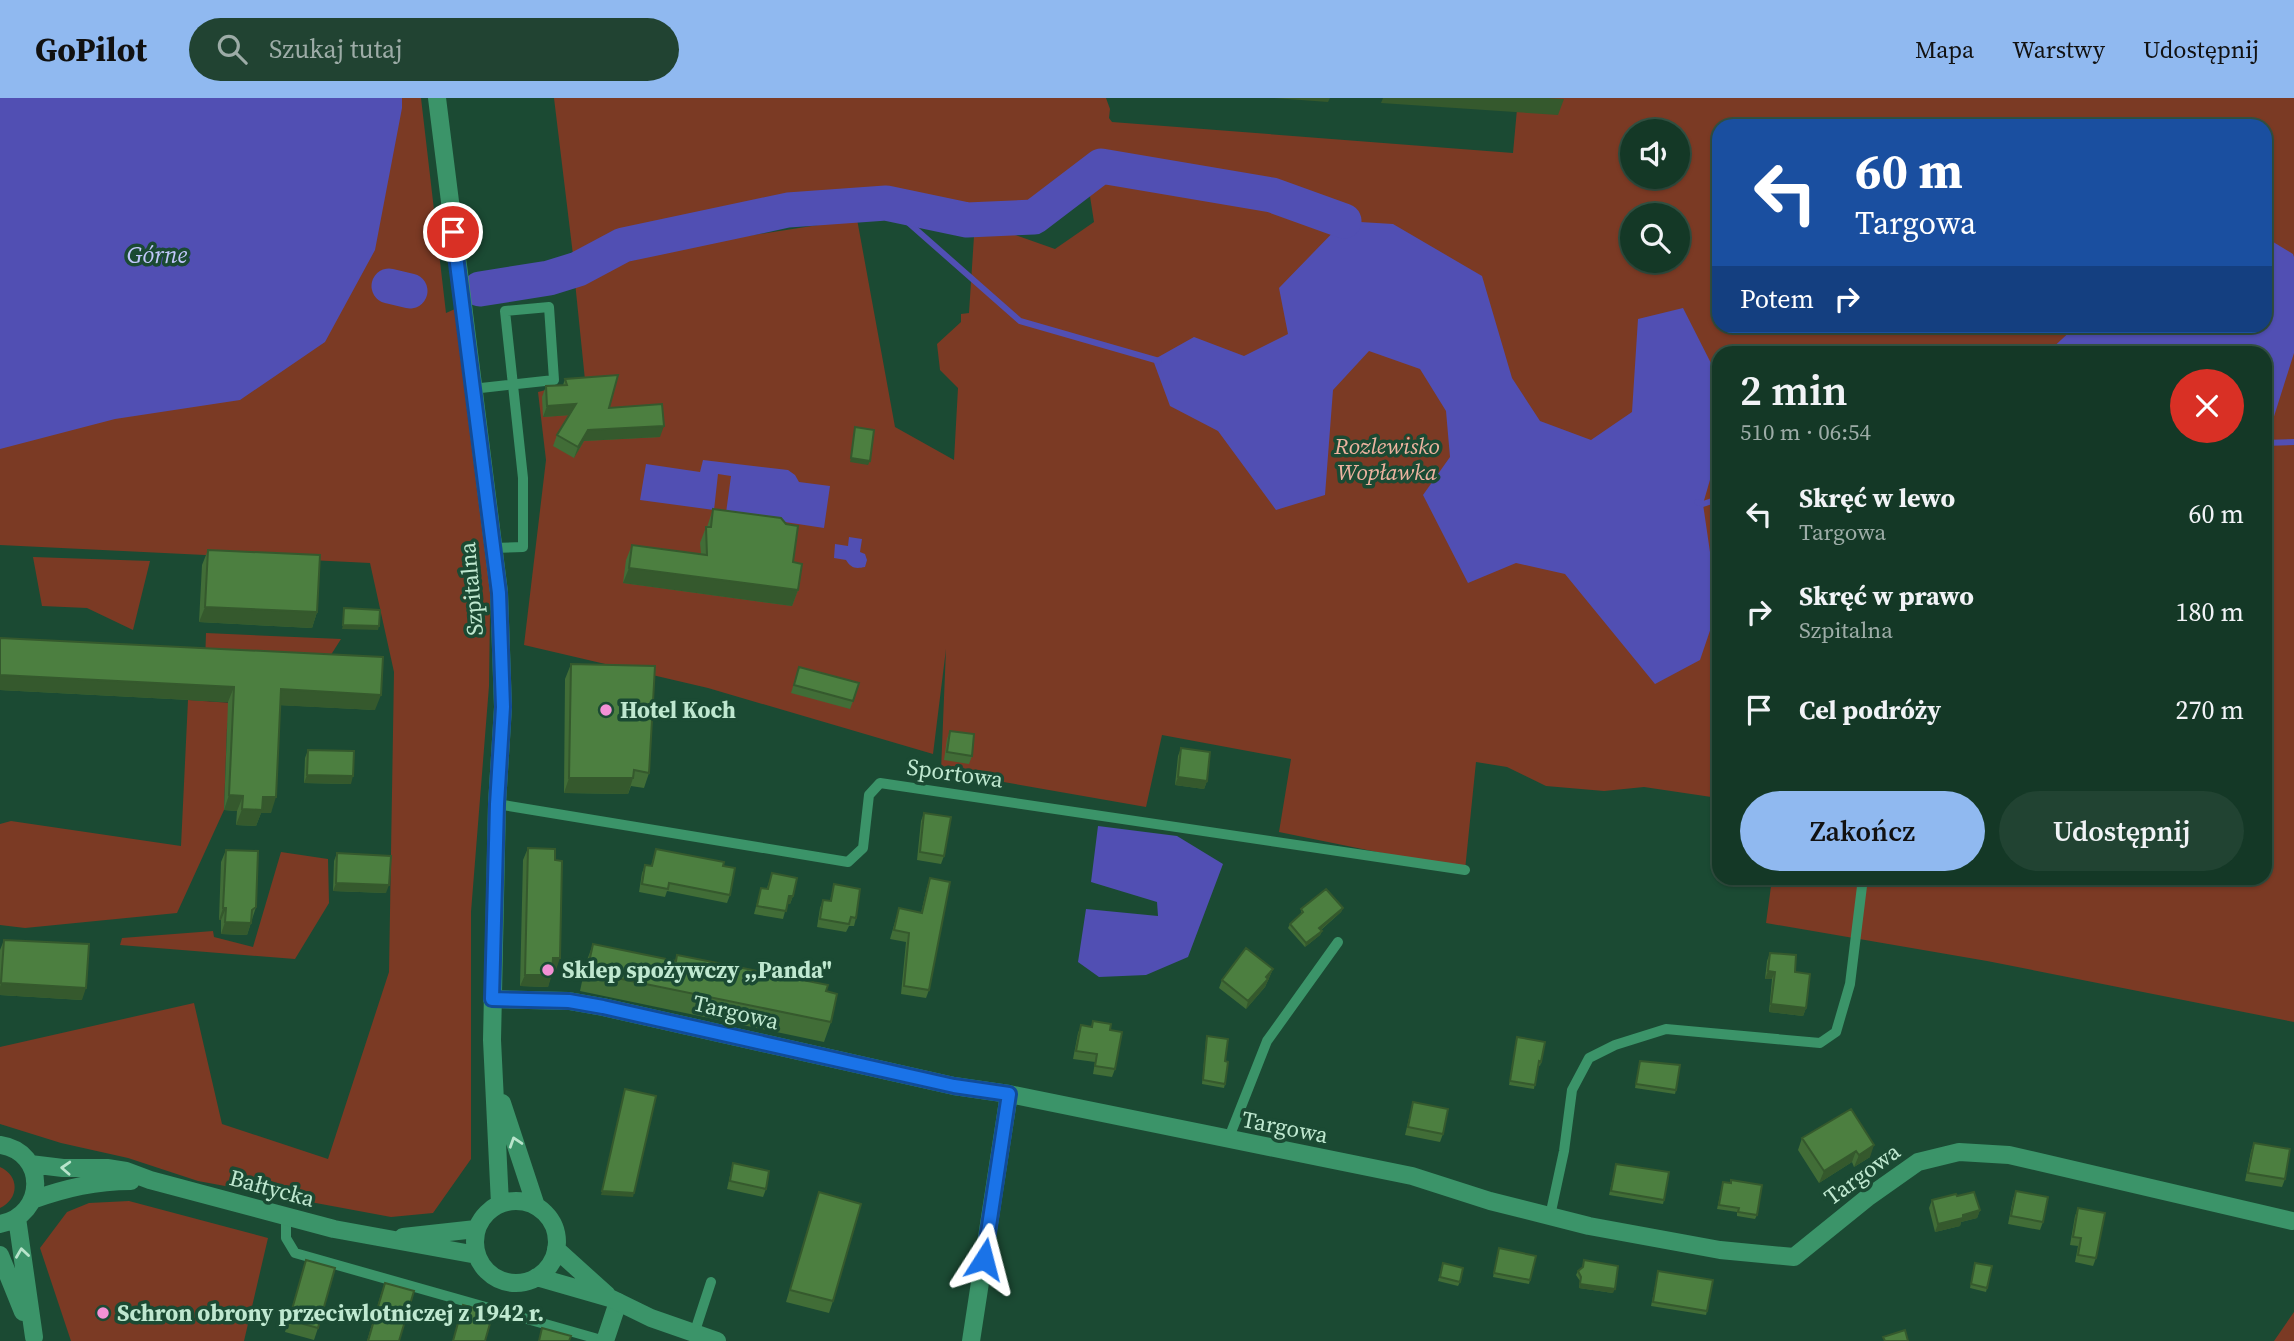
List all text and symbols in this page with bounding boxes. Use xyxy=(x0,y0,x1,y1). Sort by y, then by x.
search box xyxy=(189,18,679,81)
text: GoPilot xyxy=(35,27,147,72)
icon: search xyxy=(213,30,251,68)
text: Szukaj tutaj xyxy=(269,31,403,67)
text: Mapa xyxy=(1915,33,1974,66)
text: Warstwy xyxy=(2012,33,2105,66)
text: Udostępnij xyxy=(2143,33,2259,66)
map controls xyxy=(1620,119,1690,273)
button: sound xyxy=(1620,119,1690,189)
text: 60 m xyxy=(1855,137,1963,204)
icon: left xyxy=(1740,147,1831,238)
text: Targowa xyxy=(1855,201,1976,245)
pin xyxy=(423,202,483,262)
button: search xyxy=(1620,203,1690,273)
icon: arrive xyxy=(434,213,472,251)
water label: Górne xyxy=(127,238,187,271)
icon: right xyxy=(1828,280,1866,318)
text: Potem xyxy=(1740,281,1814,317)
text: 2 min xyxy=(1740,361,1848,419)
button: close xyxy=(2170,369,2244,443)
text: 510 m · 06:54 xyxy=(1740,416,1871,448)
park label: Rozlewisko Wopławka xyxy=(1333,430,1440,488)
text: Skręć w lewo xyxy=(1799,480,1955,516)
icon: left xyxy=(1740,495,1778,533)
text: 60 m xyxy=(2189,496,2244,532)
text: Targowa xyxy=(1799,516,1886,548)
street label: Szpitalna xyxy=(451,541,491,637)
text: Skręć w prawo xyxy=(1799,578,1974,614)
icon: right xyxy=(1740,593,1778,631)
text: 180 m xyxy=(2176,594,2244,630)
text: Szpitalna xyxy=(1799,614,1893,646)
icon: arrive xyxy=(1740,691,1778,729)
text: Cel podróży xyxy=(1799,692,1941,728)
text: 270 m xyxy=(2176,692,2244,728)
place label: Hotel Koch xyxy=(620,694,736,726)
marker: Hotel Koch xyxy=(598,702,614,718)
street label: Sportowa xyxy=(905,750,1005,796)
button: Zakończ xyxy=(1740,791,1985,871)
button: Udostępnij xyxy=(1999,791,2244,871)
place label: Sklep spożywczy ,,Panda" xyxy=(562,954,832,986)
marker: Sklep spożywczy ,,Panda" xyxy=(540,962,556,978)
street label: Targowa xyxy=(690,987,782,1037)
street label: Targowa xyxy=(1239,1103,1331,1151)
street label: Targowa xyxy=(1817,1135,1907,1213)
one-way arrow xyxy=(508,1137,523,1149)
one-way arrow xyxy=(61,1160,72,1175)
street label: Bałtycka xyxy=(226,1161,318,1215)
position arrow xyxy=(947,1222,1021,1296)
one-way arrow xyxy=(15,1248,30,1259)
place label: Schron obrony przeciwlotniczej z 1942 r. xyxy=(117,1297,544,1329)
marker: Schron obrony przeciwlotniczej z 1942 r. xyxy=(95,1305,111,1321)

